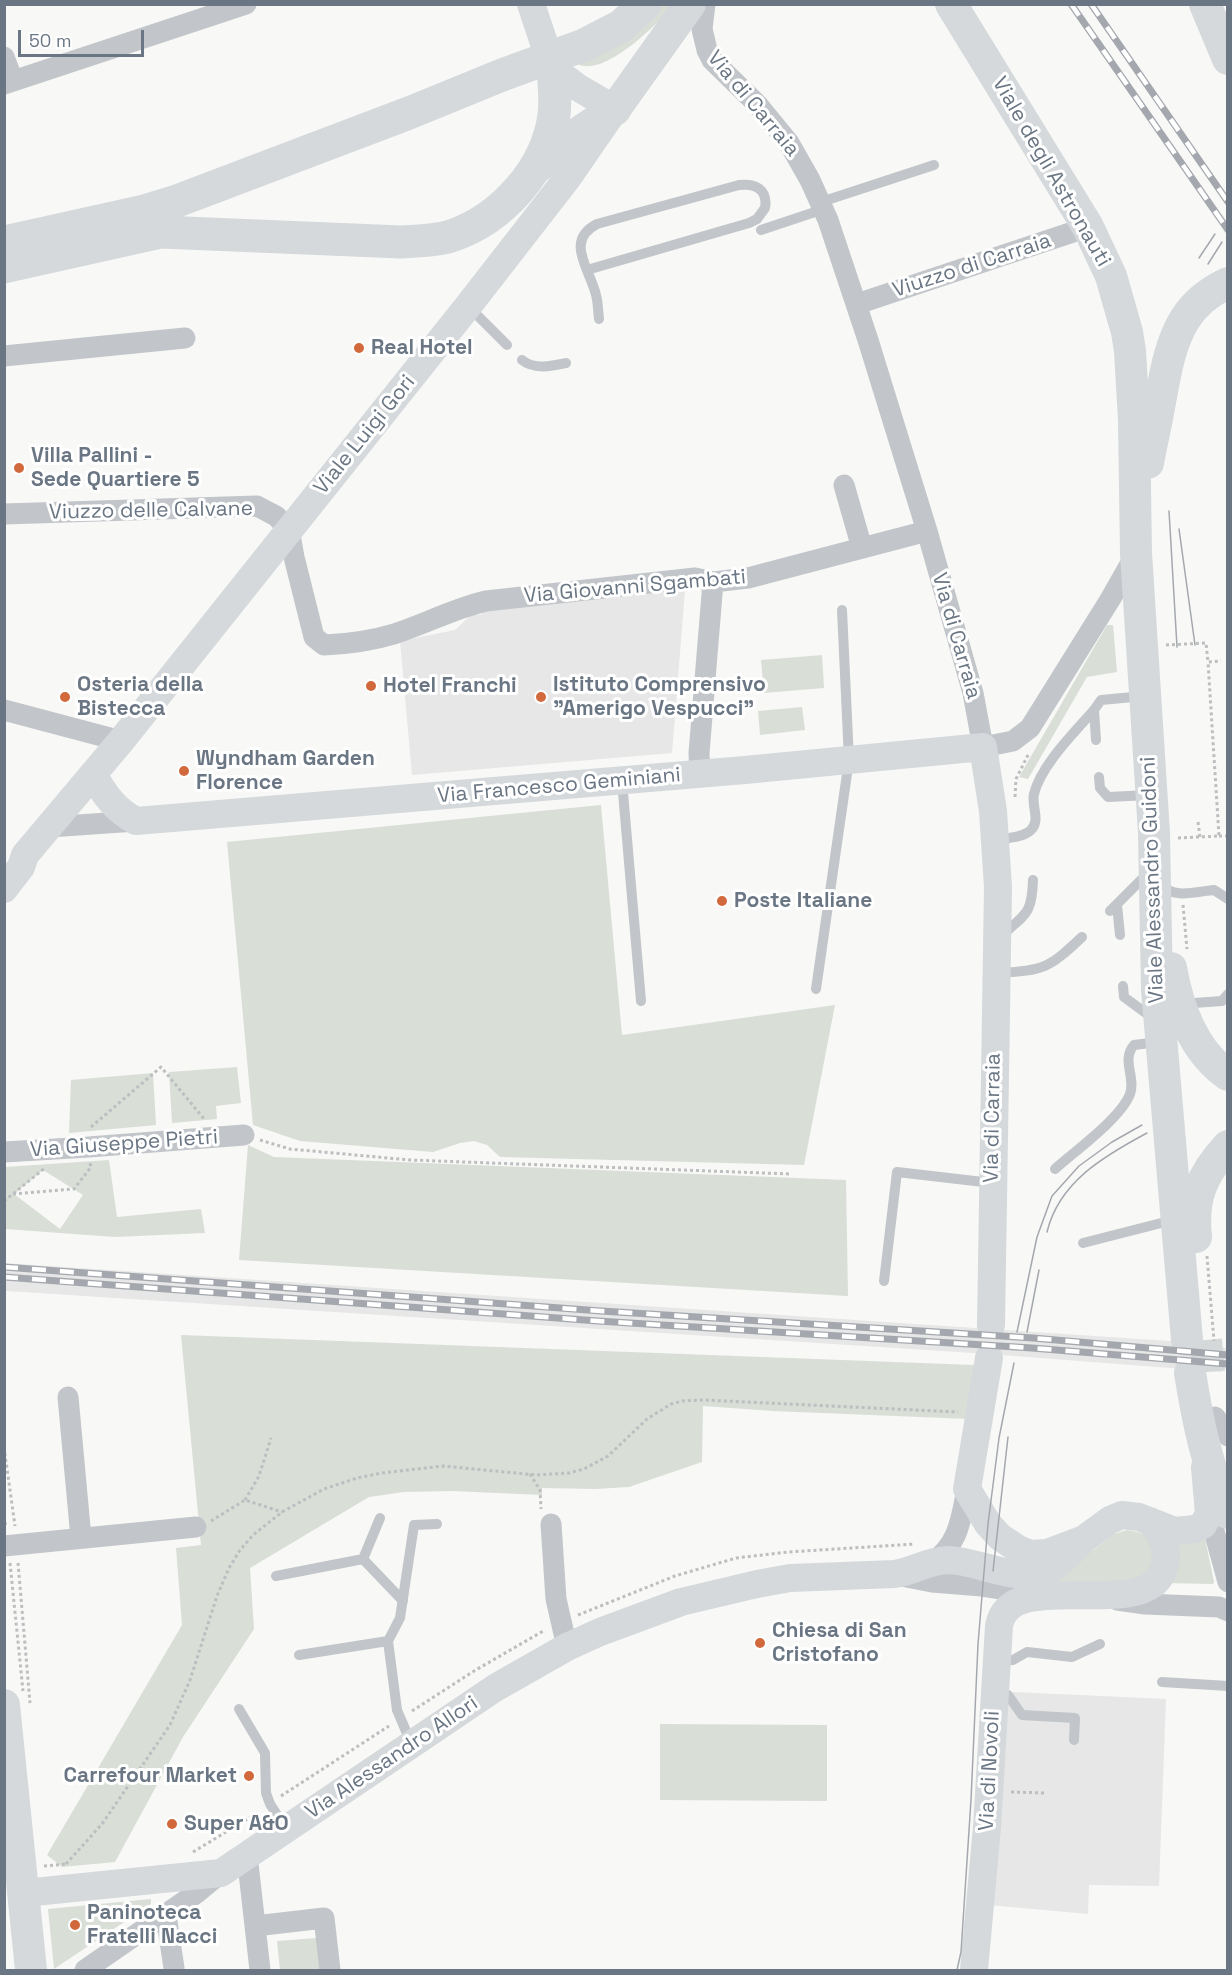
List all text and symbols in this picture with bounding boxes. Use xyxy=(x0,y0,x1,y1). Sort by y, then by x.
scale bar xyxy=(21,18,147,56)
text: 50 m xyxy=(29,29,71,52)
street label: Via di Carraia xyxy=(702,46,804,162)
street label: Viale degli Astronauti xyxy=(986,73,1116,271)
street label: Viuzzo di Carraia xyxy=(890,228,1054,304)
place label: Real Hotel xyxy=(371,335,473,361)
marker: Real Hotel xyxy=(352,341,366,355)
street label: Viale Luigi Gori xyxy=(309,370,421,500)
place label: Villa Pallini - Sede Quartiere 5 xyxy=(31,443,200,493)
marker: Villa Pallini - Sede Quartiere 5 xyxy=(12,461,26,475)
street label: Viuzzo delle Calvane xyxy=(49,497,253,525)
street label: Via Giovanni Sgambati xyxy=(523,565,747,609)
street label: Via di Carraia xyxy=(926,570,986,702)
place label: Osteria della Bistecca xyxy=(77,672,204,722)
place label: Istituto Comprensivo "Amerigo Vespucci" xyxy=(553,672,766,722)
place label: Hotel Franchi xyxy=(383,673,517,699)
marker: Hotel Franchi xyxy=(364,679,378,693)
marker: Osteria della Bistecca xyxy=(58,690,72,704)
marker: Istituto Comprensivo "Amerigo Vespucci" xyxy=(534,690,548,704)
place label: Wyndham Garden Florence xyxy=(196,746,375,796)
street label: Viale Alessandro Guidoni xyxy=(1136,756,1170,1004)
street label: Via Francesco Geminiani xyxy=(436,763,682,809)
marker: Wyndham Garden Florence xyxy=(177,764,191,778)
place label: Poste Italiane xyxy=(734,888,872,914)
marker: Poste Italiane xyxy=(715,894,729,908)
street label: Via di Carraia xyxy=(979,1053,1007,1183)
street label: Via Giuseppe Pietri xyxy=(29,1125,219,1163)
place label: Chiesa di San Cristofano xyxy=(772,1618,907,1668)
marker: Chiesa di San Cristofano xyxy=(753,1636,767,1650)
street label: Via Alessandro Allori xyxy=(301,1691,483,1825)
street label: Via di Novoli xyxy=(974,1710,1006,1832)
place label: Carrefour Market xyxy=(63,1763,237,1789)
marker: Carrefour Market xyxy=(242,1769,256,1783)
place label: Super A&O xyxy=(184,1811,289,1837)
marker: Super A&O xyxy=(165,1817,179,1831)
place label: Paninoteca Fratelli Nacci xyxy=(87,1900,217,1950)
marker: Paninoteca Fratelli Nacci xyxy=(68,1918,82,1932)

